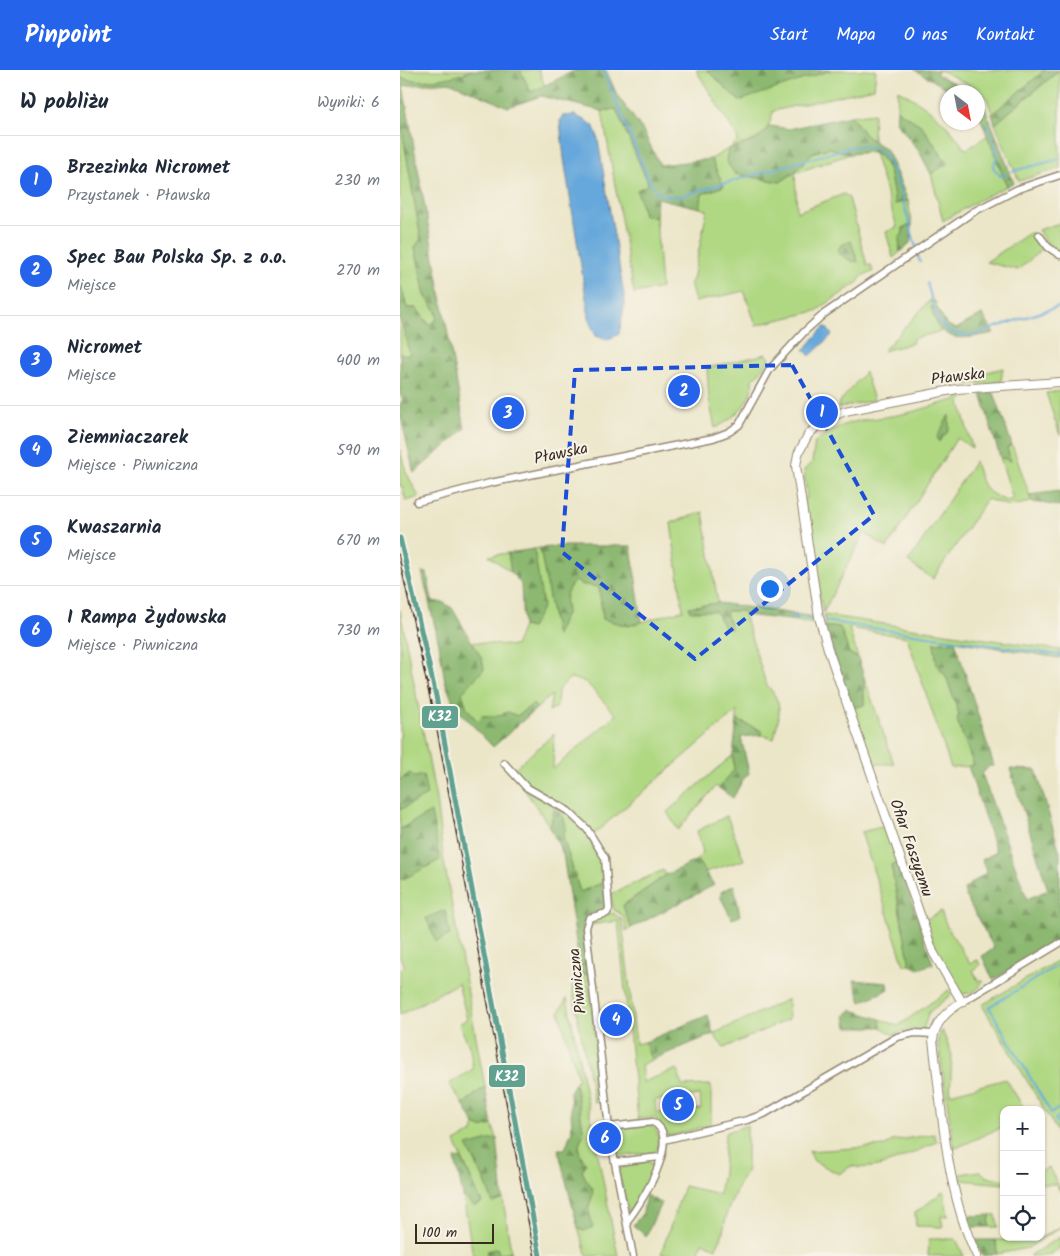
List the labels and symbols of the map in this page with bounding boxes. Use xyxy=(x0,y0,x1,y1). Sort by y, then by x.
north arrow xyxy=(940,85,985,130)
street label: Pławska xyxy=(929,361,987,393)
pin: 2 xyxy=(668,372,700,410)
pin: 1 xyxy=(806,393,838,431)
pin: 3 xyxy=(492,394,524,432)
street label: Pławska xyxy=(532,436,590,472)
your location xyxy=(757,576,783,602)
line badge: K32 xyxy=(421,705,459,729)
text: K32 xyxy=(428,706,452,728)
street label: Ofiar Faszyzmu xyxy=(883,796,940,901)
street label: Piwniczna xyxy=(562,947,594,1015)
pin: 4 xyxy=(600,1001,632,1039)
line badge: K32 xyxy=(488,1064,526,1088)
text: K32 xyxy=(495,1066,519,1088)
pin: 5 xyxy=(662,1086,694,1124)
pin: 6 xyxy=(589,1119,621,1157)
scale bar xyxy=(415,1221,494,1244)

